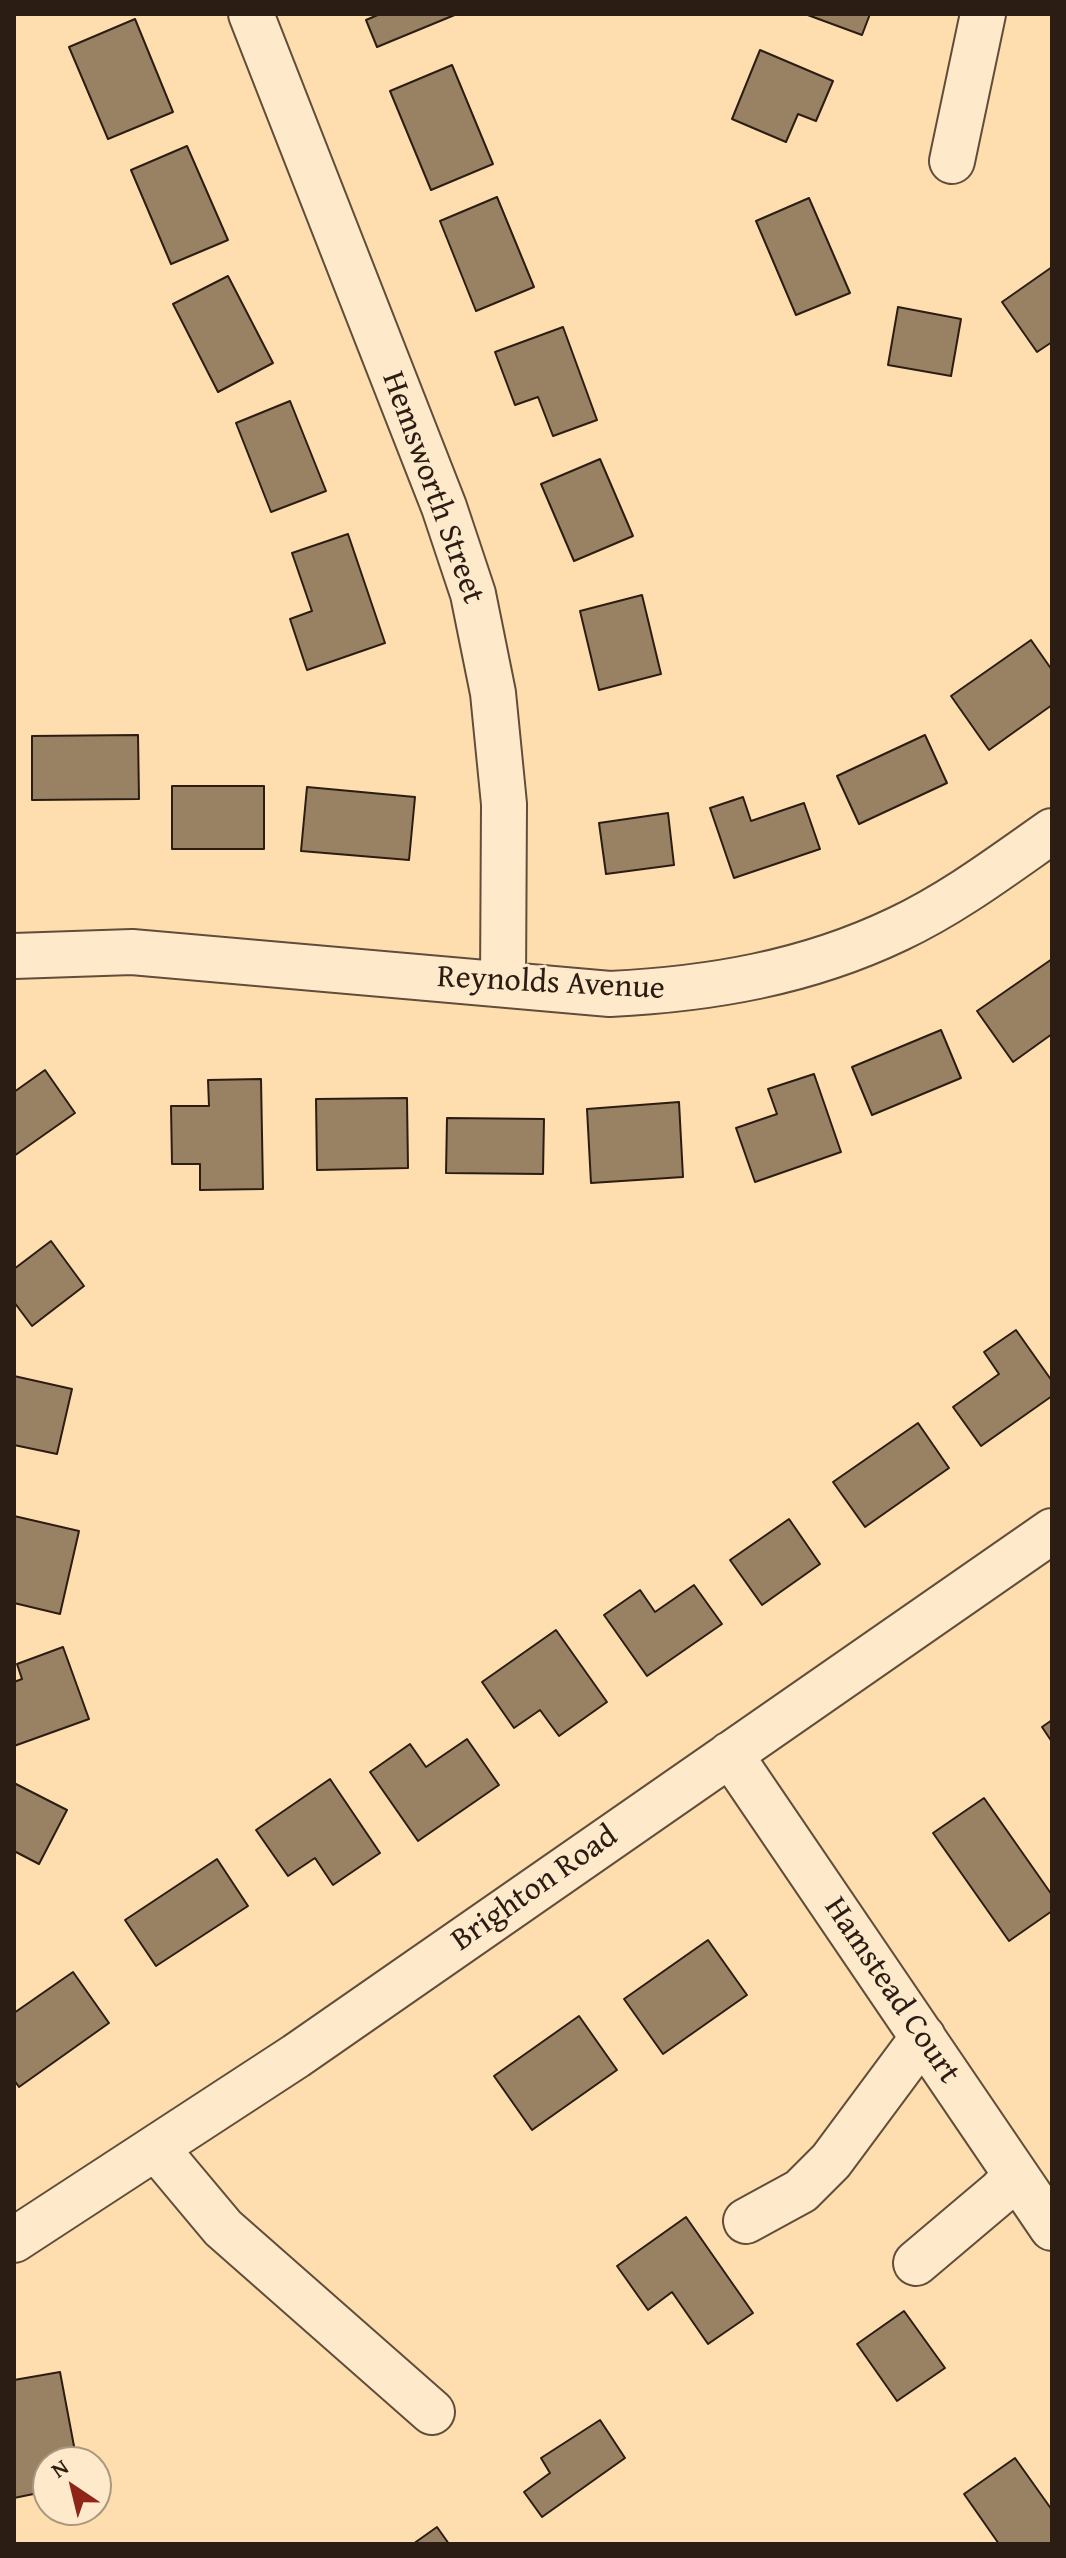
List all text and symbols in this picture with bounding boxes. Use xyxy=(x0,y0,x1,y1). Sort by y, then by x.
street label: Hemsworth Street xyxy=(372,367,492,609)
street label: Reynolds Avenue xyxy=(436,959,666,1009)
street label: Brighton Road xyxy=(445,1818,625,1960)
street label: Hamstead Court xyxy=(815,1891,967,2091)
north arrow xyxy=(32,2446,112,2526)
text: N xyxy=(44,2451,75,2485)

